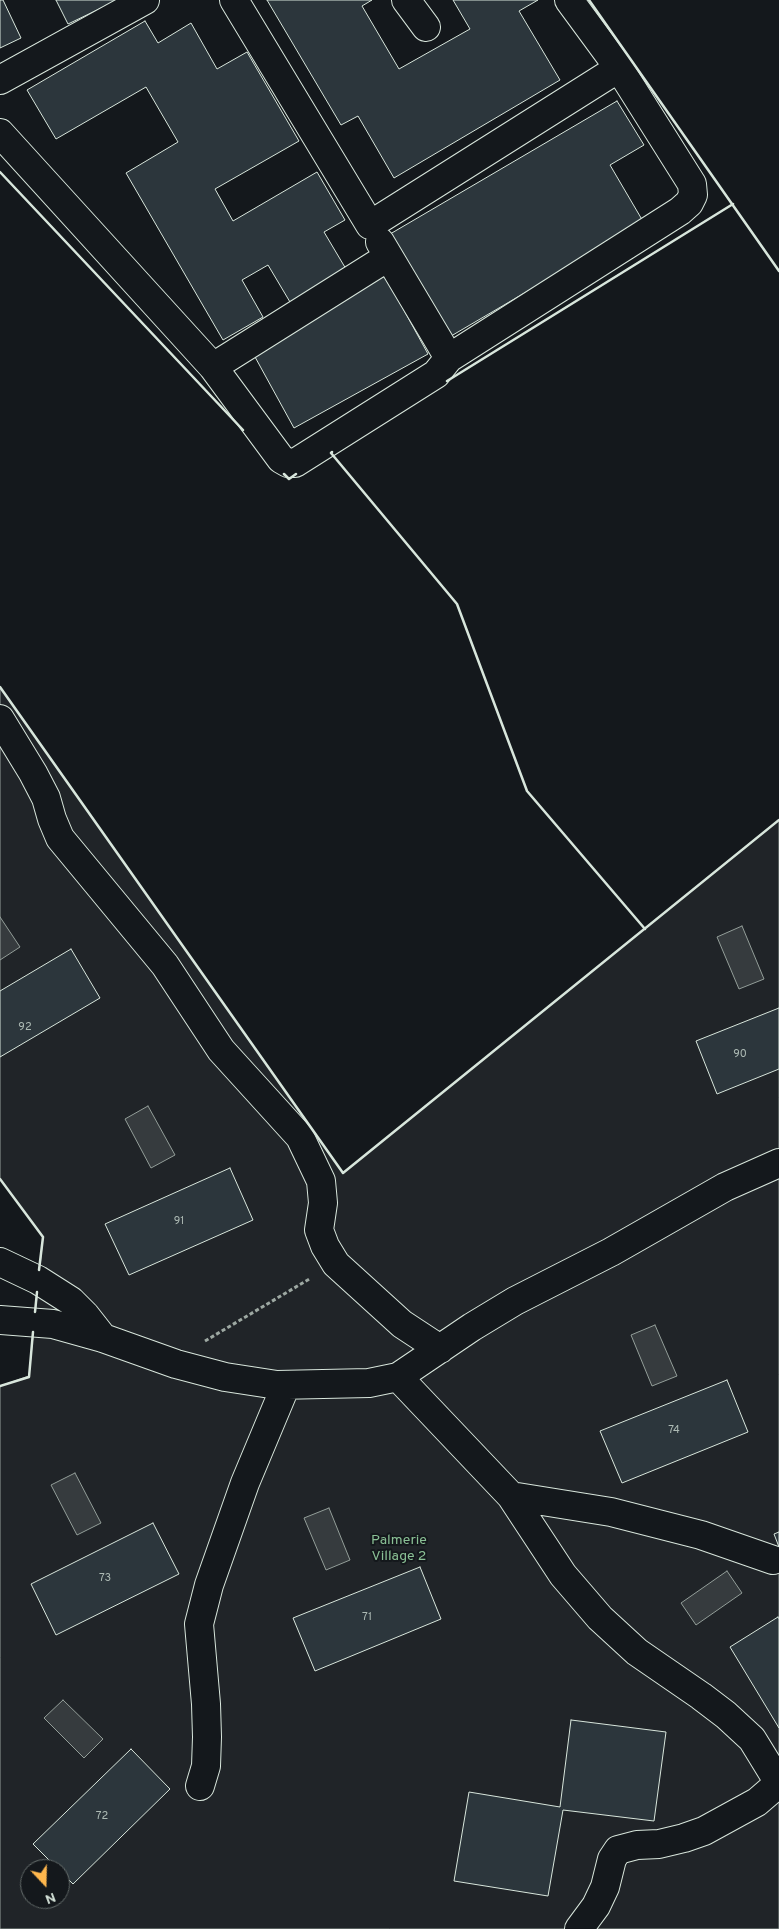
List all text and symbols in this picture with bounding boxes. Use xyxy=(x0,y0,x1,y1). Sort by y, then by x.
house number: 92 xyxy=(18,1021,32,1035)
house number: 90 xyxy=(733,1048,747,1062)
house number: 91 xyxy=(174,1215,184,1229)
house number: 74 xyxy=(668,1424,680,1438)
park label: Palmerie Village 2 xyxy=(371,1533,427,1565)
house number: 73 xyxy=(99,1572,111,1586)
house number: 71 xyxy=(362,1611,372,1625)
house number: 72 xyxy=(96,1810,108,1824)
north arrow xyxy=(20,1859,70,1909)
text: N xyxy=(42,1888,58,1907)

